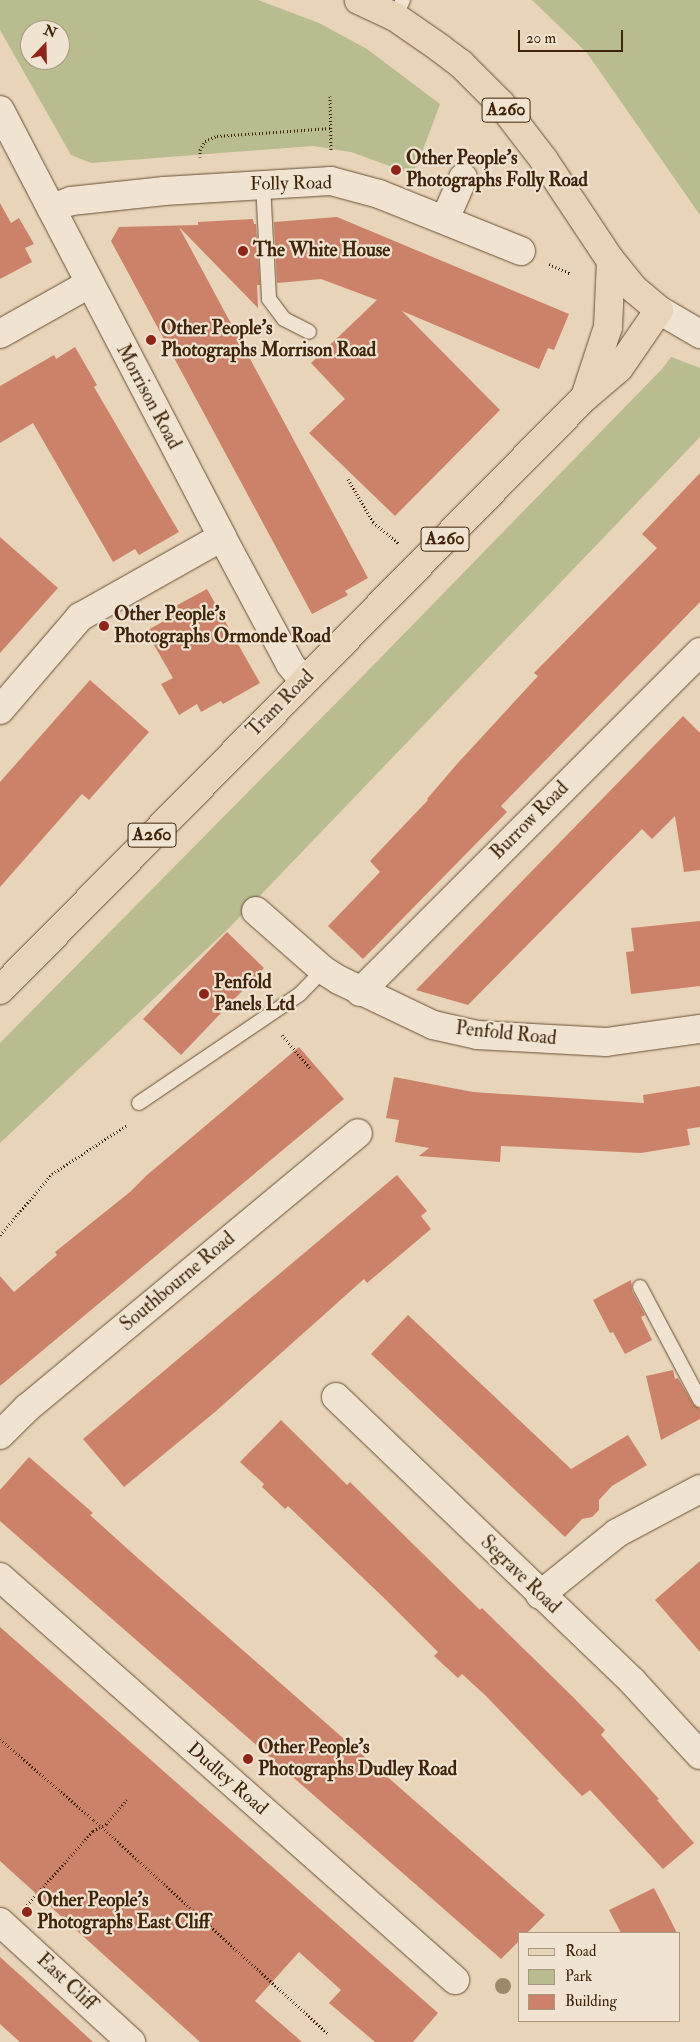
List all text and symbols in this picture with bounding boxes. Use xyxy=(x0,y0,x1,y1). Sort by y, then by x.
north arrow xyxy=(20,20,70,70)
scale bar xyxy=(520,20,625,52)
text: N xyxy=(41,21,59,42)
text: 20 m xyxy=(526,29,556,48)
road number: A260 xyxy=(481,94,531,126)
place label: Other People's Photographs Folly Road xyxy=(406,148,588,192)
marker: Other People's Photographs Folly Road xyxy=(390,164,402,176)
street label: Folly Road xyxy=(250,172,332,196)
place label: The White House xyxy=(253,240,390,262)
marker: The White House xyxy=(237,245,249,257)
place label: Other People's Photographs Morrison Road xyxy=(161,318,376,362)
marker: Other People's Photographs Morrison Road xyxy=(145,334,157,346)
street label: Morrison Road xyxy=(111,341,185,453)
road number: A260 xyxy=(420,524,470,554)
place label: Other People's Photographs Ormonde Road xyxy=(114,604,331,648)
marker: Other People's Photographs Ormonde Road xyxy=(98,620,110,632)
street label: Tram Road xyxy=(243,666,319,742)
street label: Burrow Road xyxy=(486,777,574,865)
road number: A260 xyxy=(127,820,177,850)
place label: Penfold Panels Ltd xyxy=(214,972,295,1016)
marker: Penfold Panels Ltd xyxy=(198,988,210,1000)
street label: Penfold Road xyxy=(454,1017,558,1051)
street label: Southbourne Road xyxy=(116,1228,240,1336)
street label: Segrave Road xyxy=(475,1531,565,1619)
place label: Other People's Photographs Dudley Road xyxy=(258,1737,457,1781)
street label: Dudley Road xyxy=(182,1738,272,1820)
marker: Other People's Photographs Dudley Road xyxy=(242,1753,254,1765)
place label: Other People's Photographs East Cliff xyxy=(37,1890,210,1934)
marker: Other People's Photographs East Cliff xyxy=(21,1906,33,1918)
legend xyxy=(518,1932,680,2022)
text: Road xyxy=(565,1942,596,1961)
street label: East Cliff xyxy=(32,1949,100,2015)
text: Park xyxy=(565,1967,592,1986)
text: Building xyxy=(565,1992,617,2011)

